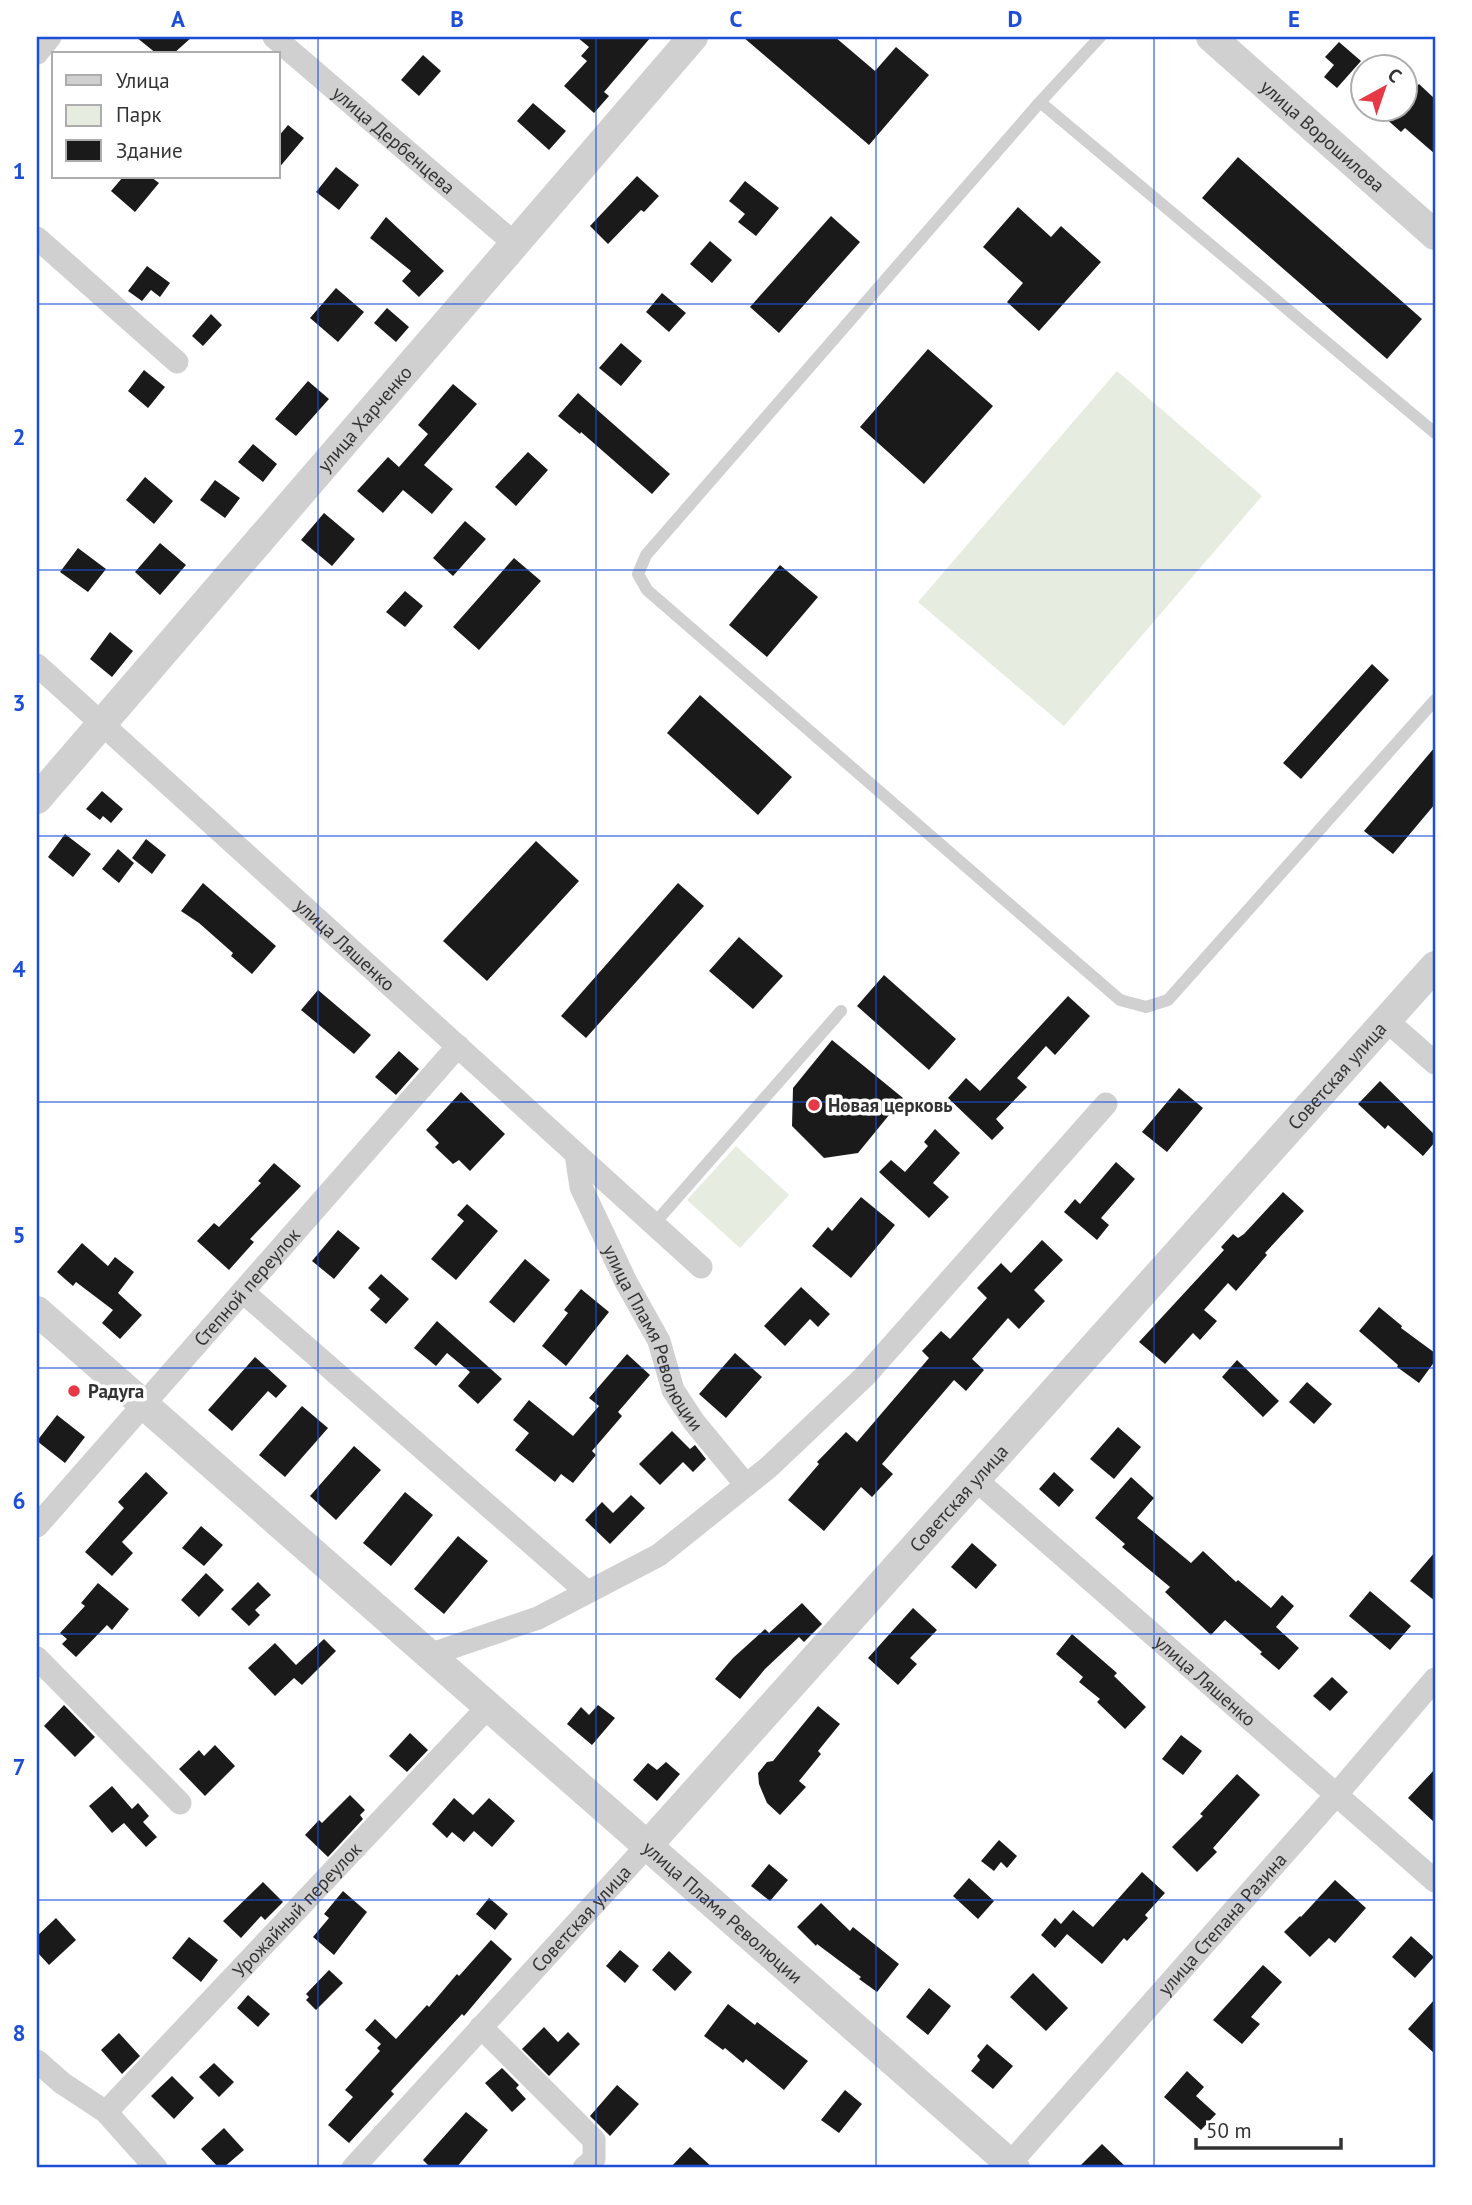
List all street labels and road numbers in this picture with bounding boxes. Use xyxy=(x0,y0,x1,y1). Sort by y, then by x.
street label: улица Ворошилова xyxy=(1255,74,1390,197)
street label: улица Дербенцева xyxy=(328,81,460,199)
street label: улица Харченко xyxy=(312,360,417,477)
street label: улица Ляшенко xyxy=(290,893,400,996)
street label: Советская улица xyxy=(1282,1017,1391,1135)
street label: Степной переулок xyxy=(188,1223,305,1351)
street label: улица Пламя Революции xyxy=(598,1241,708,1436)
street label: Советская улица xyxy=(904,1439,1013,1557)
street label: улица Ляшенко xyxy=(1150,1629,1261,1731)
street label: улица Пламя Революции xyxy=(638,1835,808,1989)
street label: Урожайный переулок xyxy=(227,1837,366,1983)
street label: улица Степана Разина xyxy=(1153,1848,1291,2000)
street label: Советская улица xyxy=(526,1860,636,1977)

